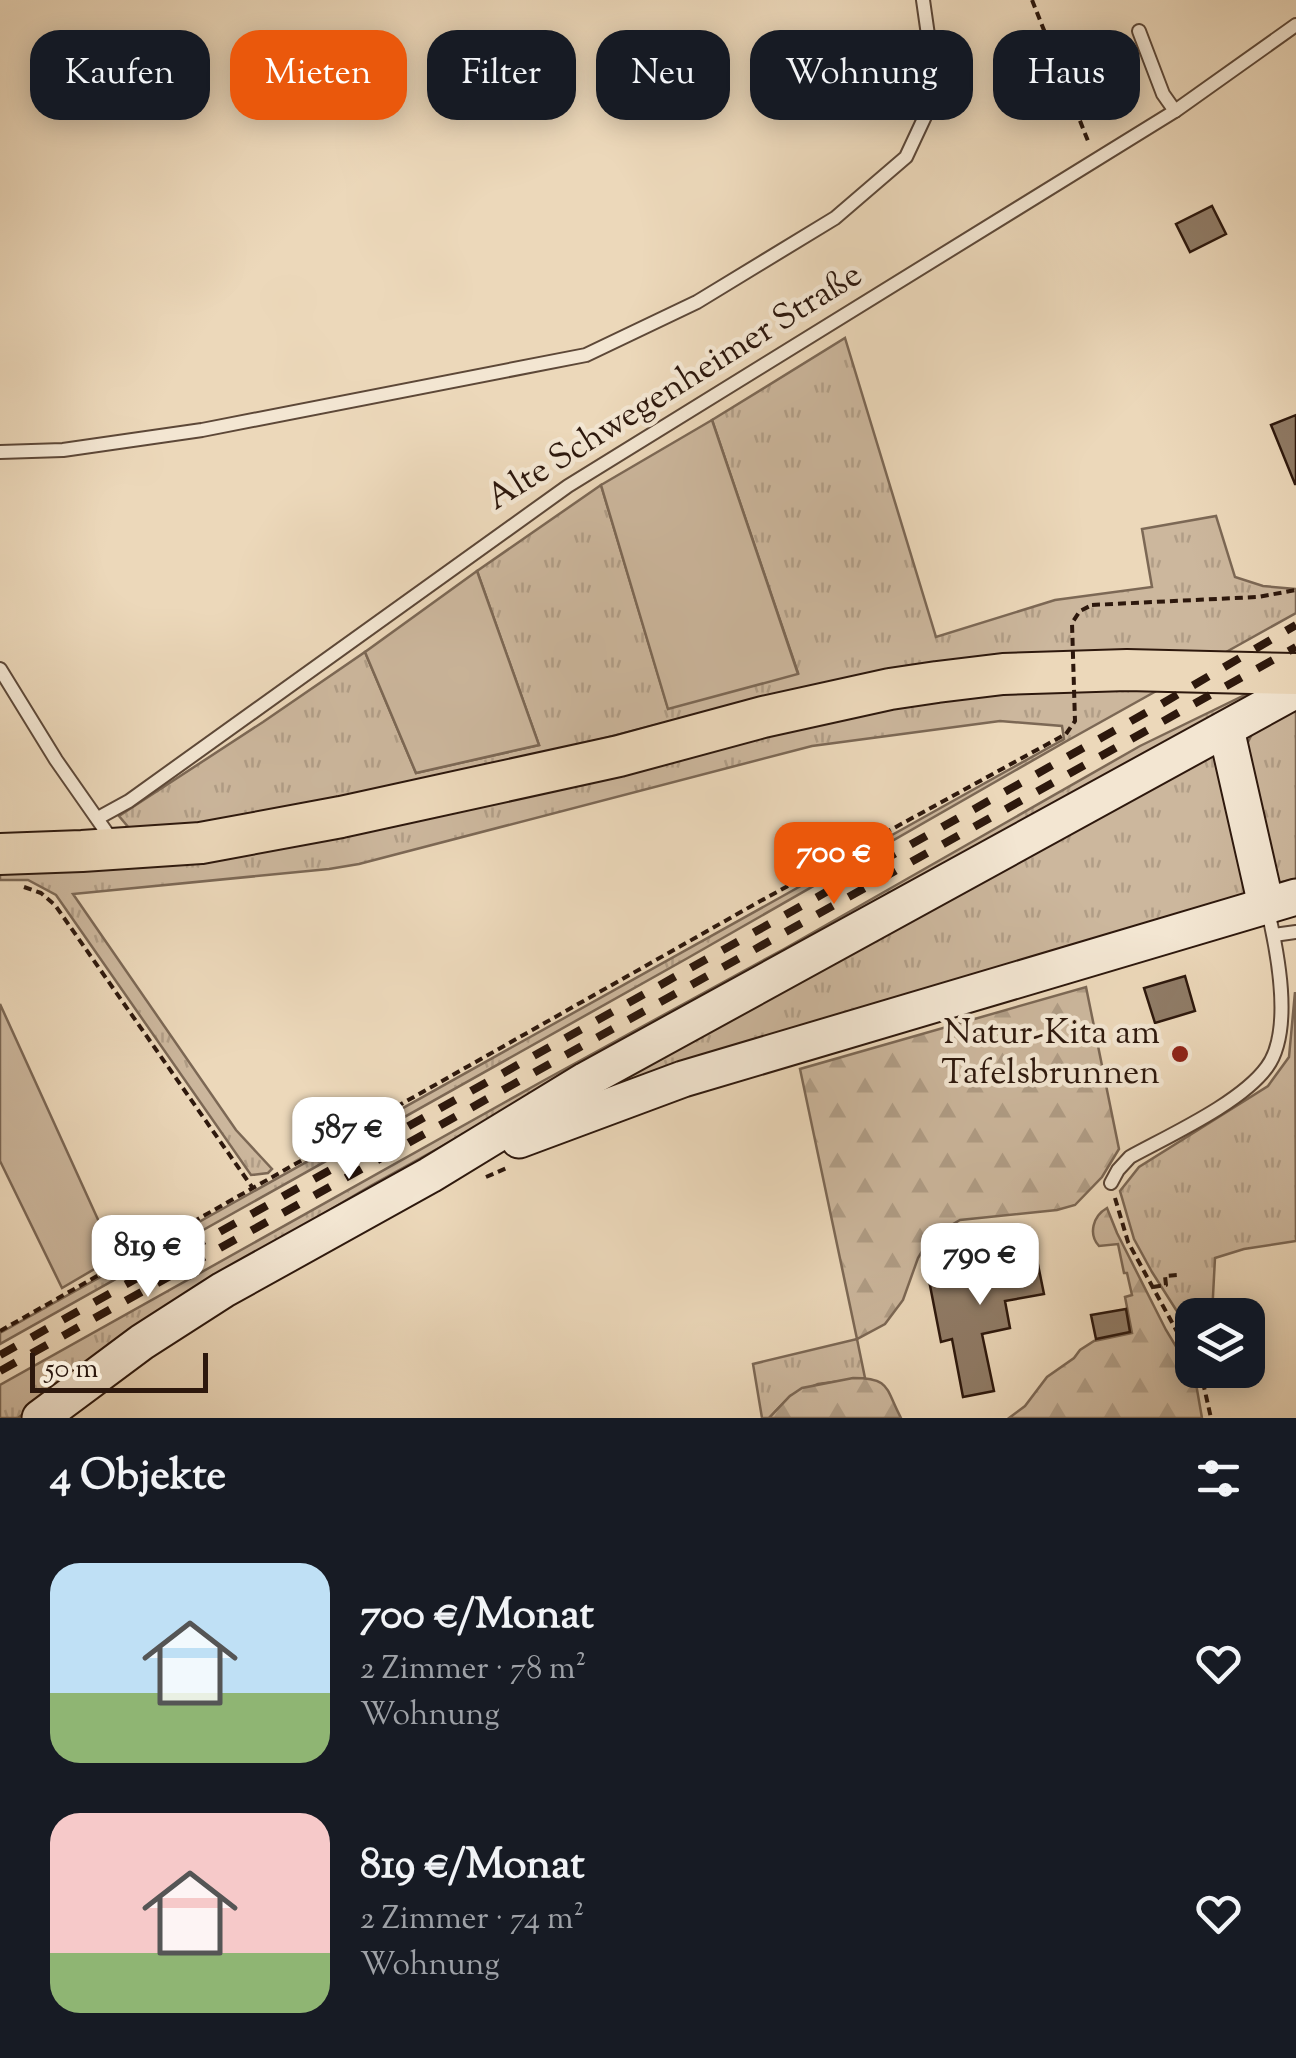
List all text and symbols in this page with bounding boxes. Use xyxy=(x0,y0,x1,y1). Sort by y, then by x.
chip: Kaufen xyxy=(30,30,210,120)
chip: Mieten xyxy=(230,30,407,120)
chip: Filter xyxy=(427,30,576,120)
chip: Neu xyxy=(596,30,730,120)
chip: Wohnung xyxy=(750,30,973,120)
chip: Haus xyxy=(993,30,1140,120)
street label: Alte Schwegenheimer Straße xyxy=(477,251,873,525)
pin: 700 € xyxy=(764,822,904,907)
text: 700 € xyxy=(796,831,872,877)
place label: Natur-Kita am Tafelsbrunnen xyxy=(941,1009,1160,1100)
marker: Natur-Kita am Tafelsbrunnen xyxy=(1169,1043,1191,1065)
pin: 587 € xyxy=(279,1097,419,1182)
text: 587 € xyxy=(314,1106,384,1152)
pin: 819 € xyxy=(78,1215,218,1300)
pin: 790 € xyxy=(910,1223,1050,1308)
text: 819 € xyxy=(114,1224,182,1270)
text: 790 € xyxy=(943,1232,1017,1278)
map controls xyxy=(1175,1298,1265,1388)
button: layers xyxy=(1175,1298,1265,1388)
scale bar xyxy=(30,1348,208,1392)
text: 50 m xyxy=(45,1350,99,1390)
text: 4 Objekte xyxy=(50,1448,226,1508)
icon: filters xyxy=(1191,1451,1246,1506)
text: 700 €/Monat xyxy=(360,1587,594,1647)
icon: home xyxy=(130,1603,250,1723)
icon: heart xyxy=(1191,1636,1246,1691)
text: 2 Zimmer · 78 m² xyxy=(360,1647,586,1693)
text: Wohnung xyxy=(360,1693,500,1739)
text: 819 €/Monat xyxy=(360,1837,585,1897)
icon: home xyxy=(130,1853,250,1973)
icon: heart xyxy=(1191,1886,1246,1941)
text: 2 Zimmer · 74 m² xyxy=(360,1897,584,1943)
text: Wohnung xyxy=(360,1943,500,1989)

